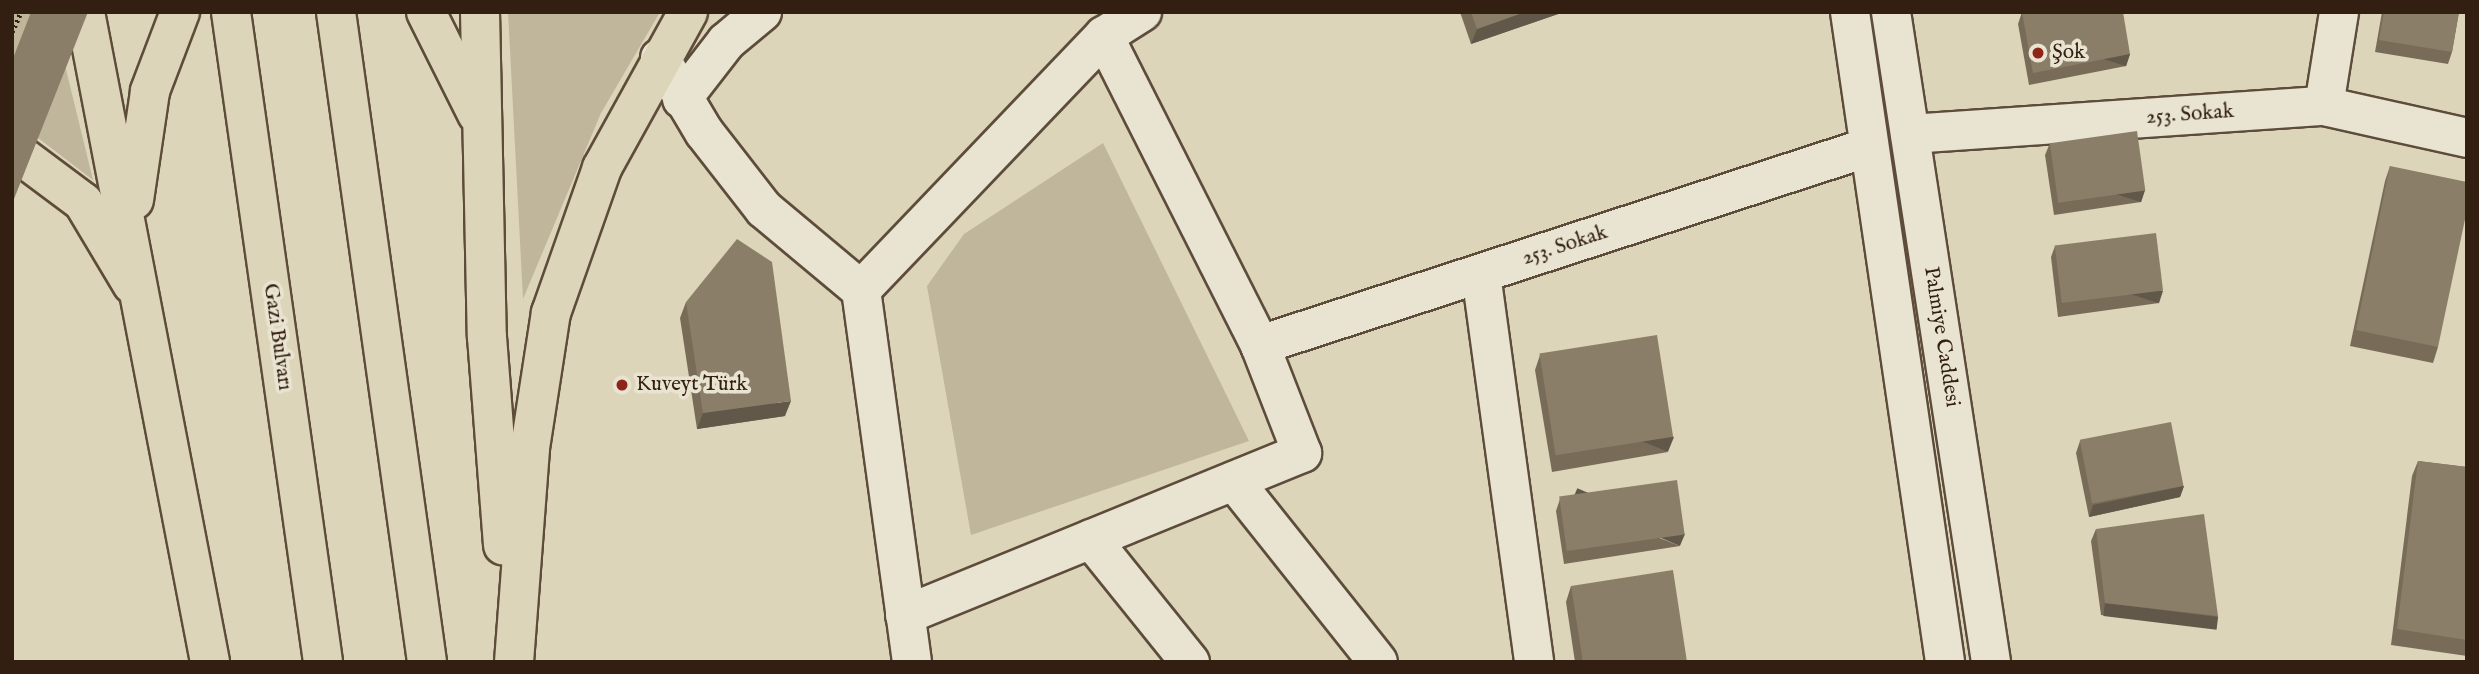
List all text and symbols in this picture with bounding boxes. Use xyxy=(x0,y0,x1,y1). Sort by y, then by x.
place label: Şok xyxy=(2052,40,2085,66)
marker: Şok xyxy=(2030,45,2046,61)
street label: 253. Sokak xyxy=(2145,99,2235,131)
street label: 253. Sokak xyxy=(1519,220,1611,272)
street label: Palmiye Caddesi xyxy=(1917,265,1965,409)
street label: Gazi Bulvarı xyxy=(257,282,297,392)
place label: Kuveyt Türk xyxy=(636,372,748,398)
marker: Kuveyt Türk xyxy=(614,377,630,393)

